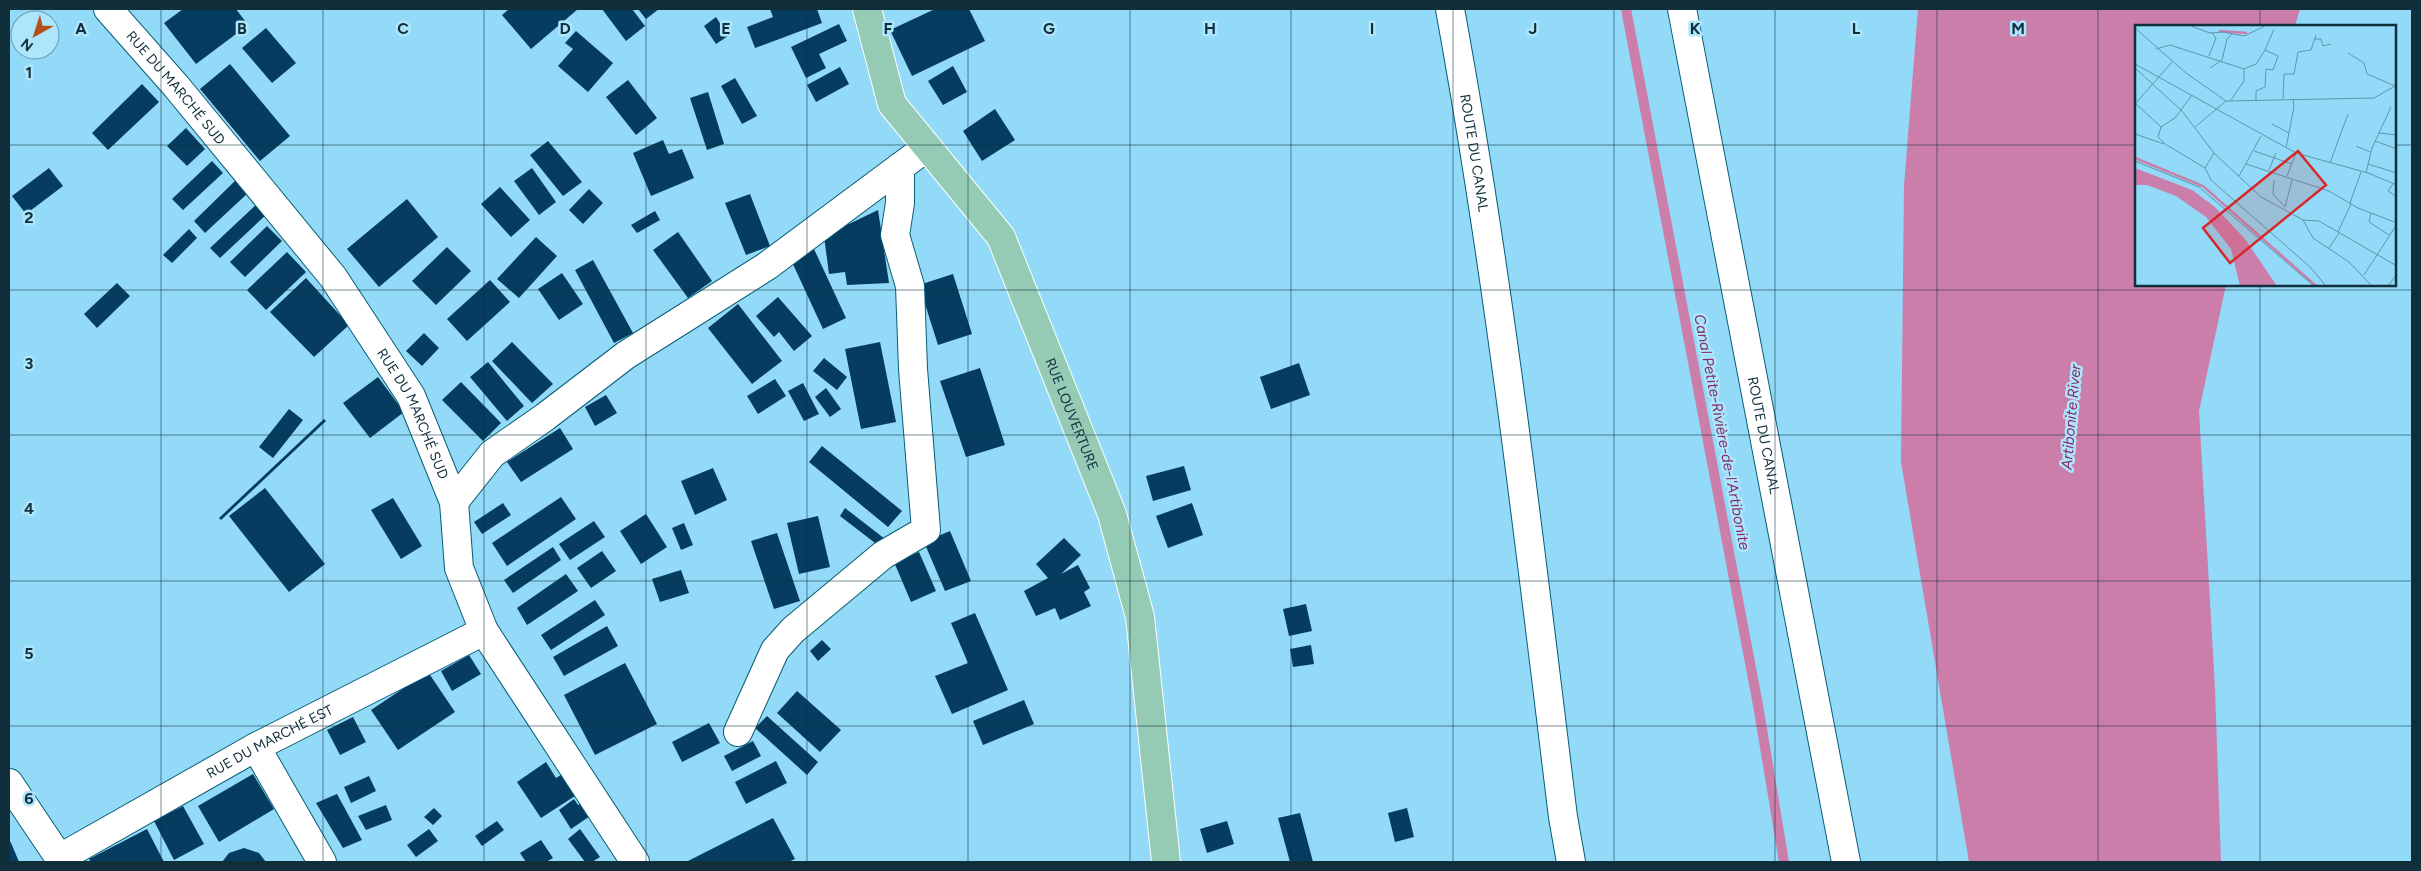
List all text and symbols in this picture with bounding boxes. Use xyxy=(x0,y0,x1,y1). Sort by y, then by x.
north arrow xyxy=(10,10,60,60)
text: A xyxy=(75,19,87,38)
text: B xyxy=(237,19,247,38)
text: C xyxy=(397,19,409,38)
text: D xyxy=(559,19,571,38)
text: E xyxy=(721,19,731,38)
text: F xyxy=(884,19,893,38)
text: G xyxy=(1043,19,1055,38)
text: H xyxy=(1204,19,1216,38)
text: I xyxy=(1370,19,1374,38)
text: J xyxy=(1529,19,1537,38)
text: K xyxy=(1690,19,1701,38)
text: L xyxy=(1852,19,1861,38)
text: M xyxy=(2011,19,2025,38)
inset map xyxy=(2135,25,2396,286)
street label: RUE DU MARCHÉ SUD xyxy=(123,27,229,148)
text: N xyxy=(18,35,37,55)
text: 1 xyxy=(26,63,32,82)
street label: ROUTE DU CANAL xyxy=(1457,93,1492,214)
text: 2 xyxy=(24,208,34,227)
water label: Canal Petite-Rivière-de-l'Artibonite xyxy=(1690,313,1754,551)
street label: RUE DU MARCHÉ SUD xyxy=(374,345,452,481)
text: 3 xyxy=(25,354,34,373)
street label: RUE LOUVERTURE xyxy=(1042,355,1102,473)
water label: Artibonite River xyxy=(2057,363,2085,471)
street label: ROUTE DU CANAL xyxy=(1744,375,1784,496)
text: 4 xyxy=(24,499,34,518)
text: 5 xyxy=(24,644,34,663)
street label: RUE DU MARCHÉ EST xyxy=(203,701,336,782)
text: 6 xyxy=(24,789,34,808)

